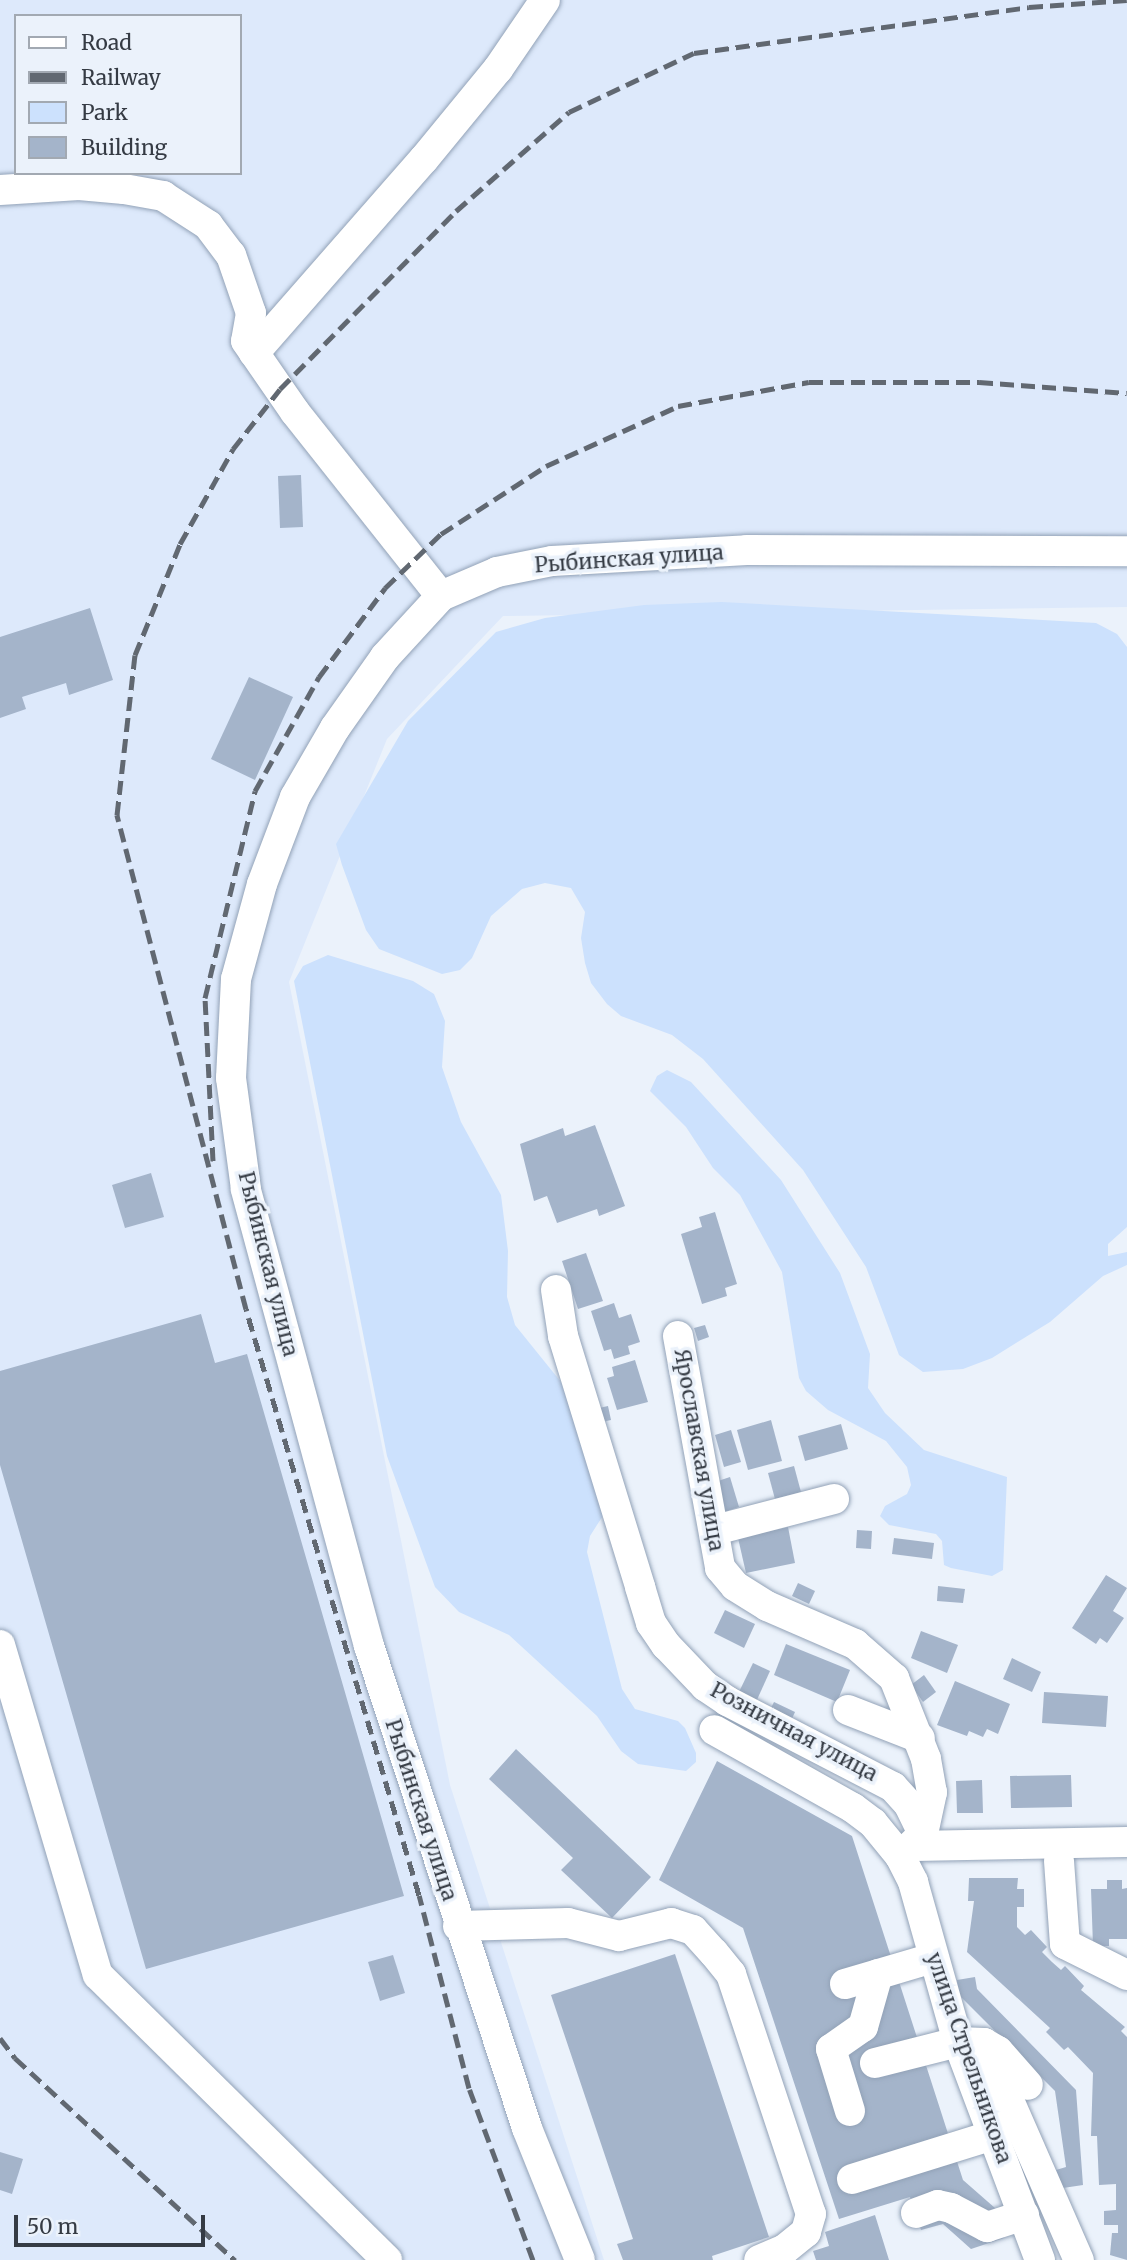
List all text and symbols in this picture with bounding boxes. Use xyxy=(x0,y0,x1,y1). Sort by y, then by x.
legend xyxy=(14,14,242,175)
text: Road xyxy=(81,29,132,56)
text: Railway xyxy=(81,64,161,91)
text: Park xyxy=(81,99,128,126)
text: Building xyxy=(81,134,167,161)
street label: Рыбинская улица xyxy=(534,540,724,578)
street label: Рыбинская улица xyxy=(233,1169,303,1359)
street label: Ярославская улица xyxy=(669,1347,729,1553)
street label: Розничная улица xyxy=(706,1677,882,1787)
street label: Рыбинская улица xyxy=(380,1716,462,1904)
street label: улица Стрельникова xyxy=(921,1949,1017,2167)
scale bar xyxy=(18,2200,208,2244)
text: 50 m xyxy=(27,2213,78,2240)

